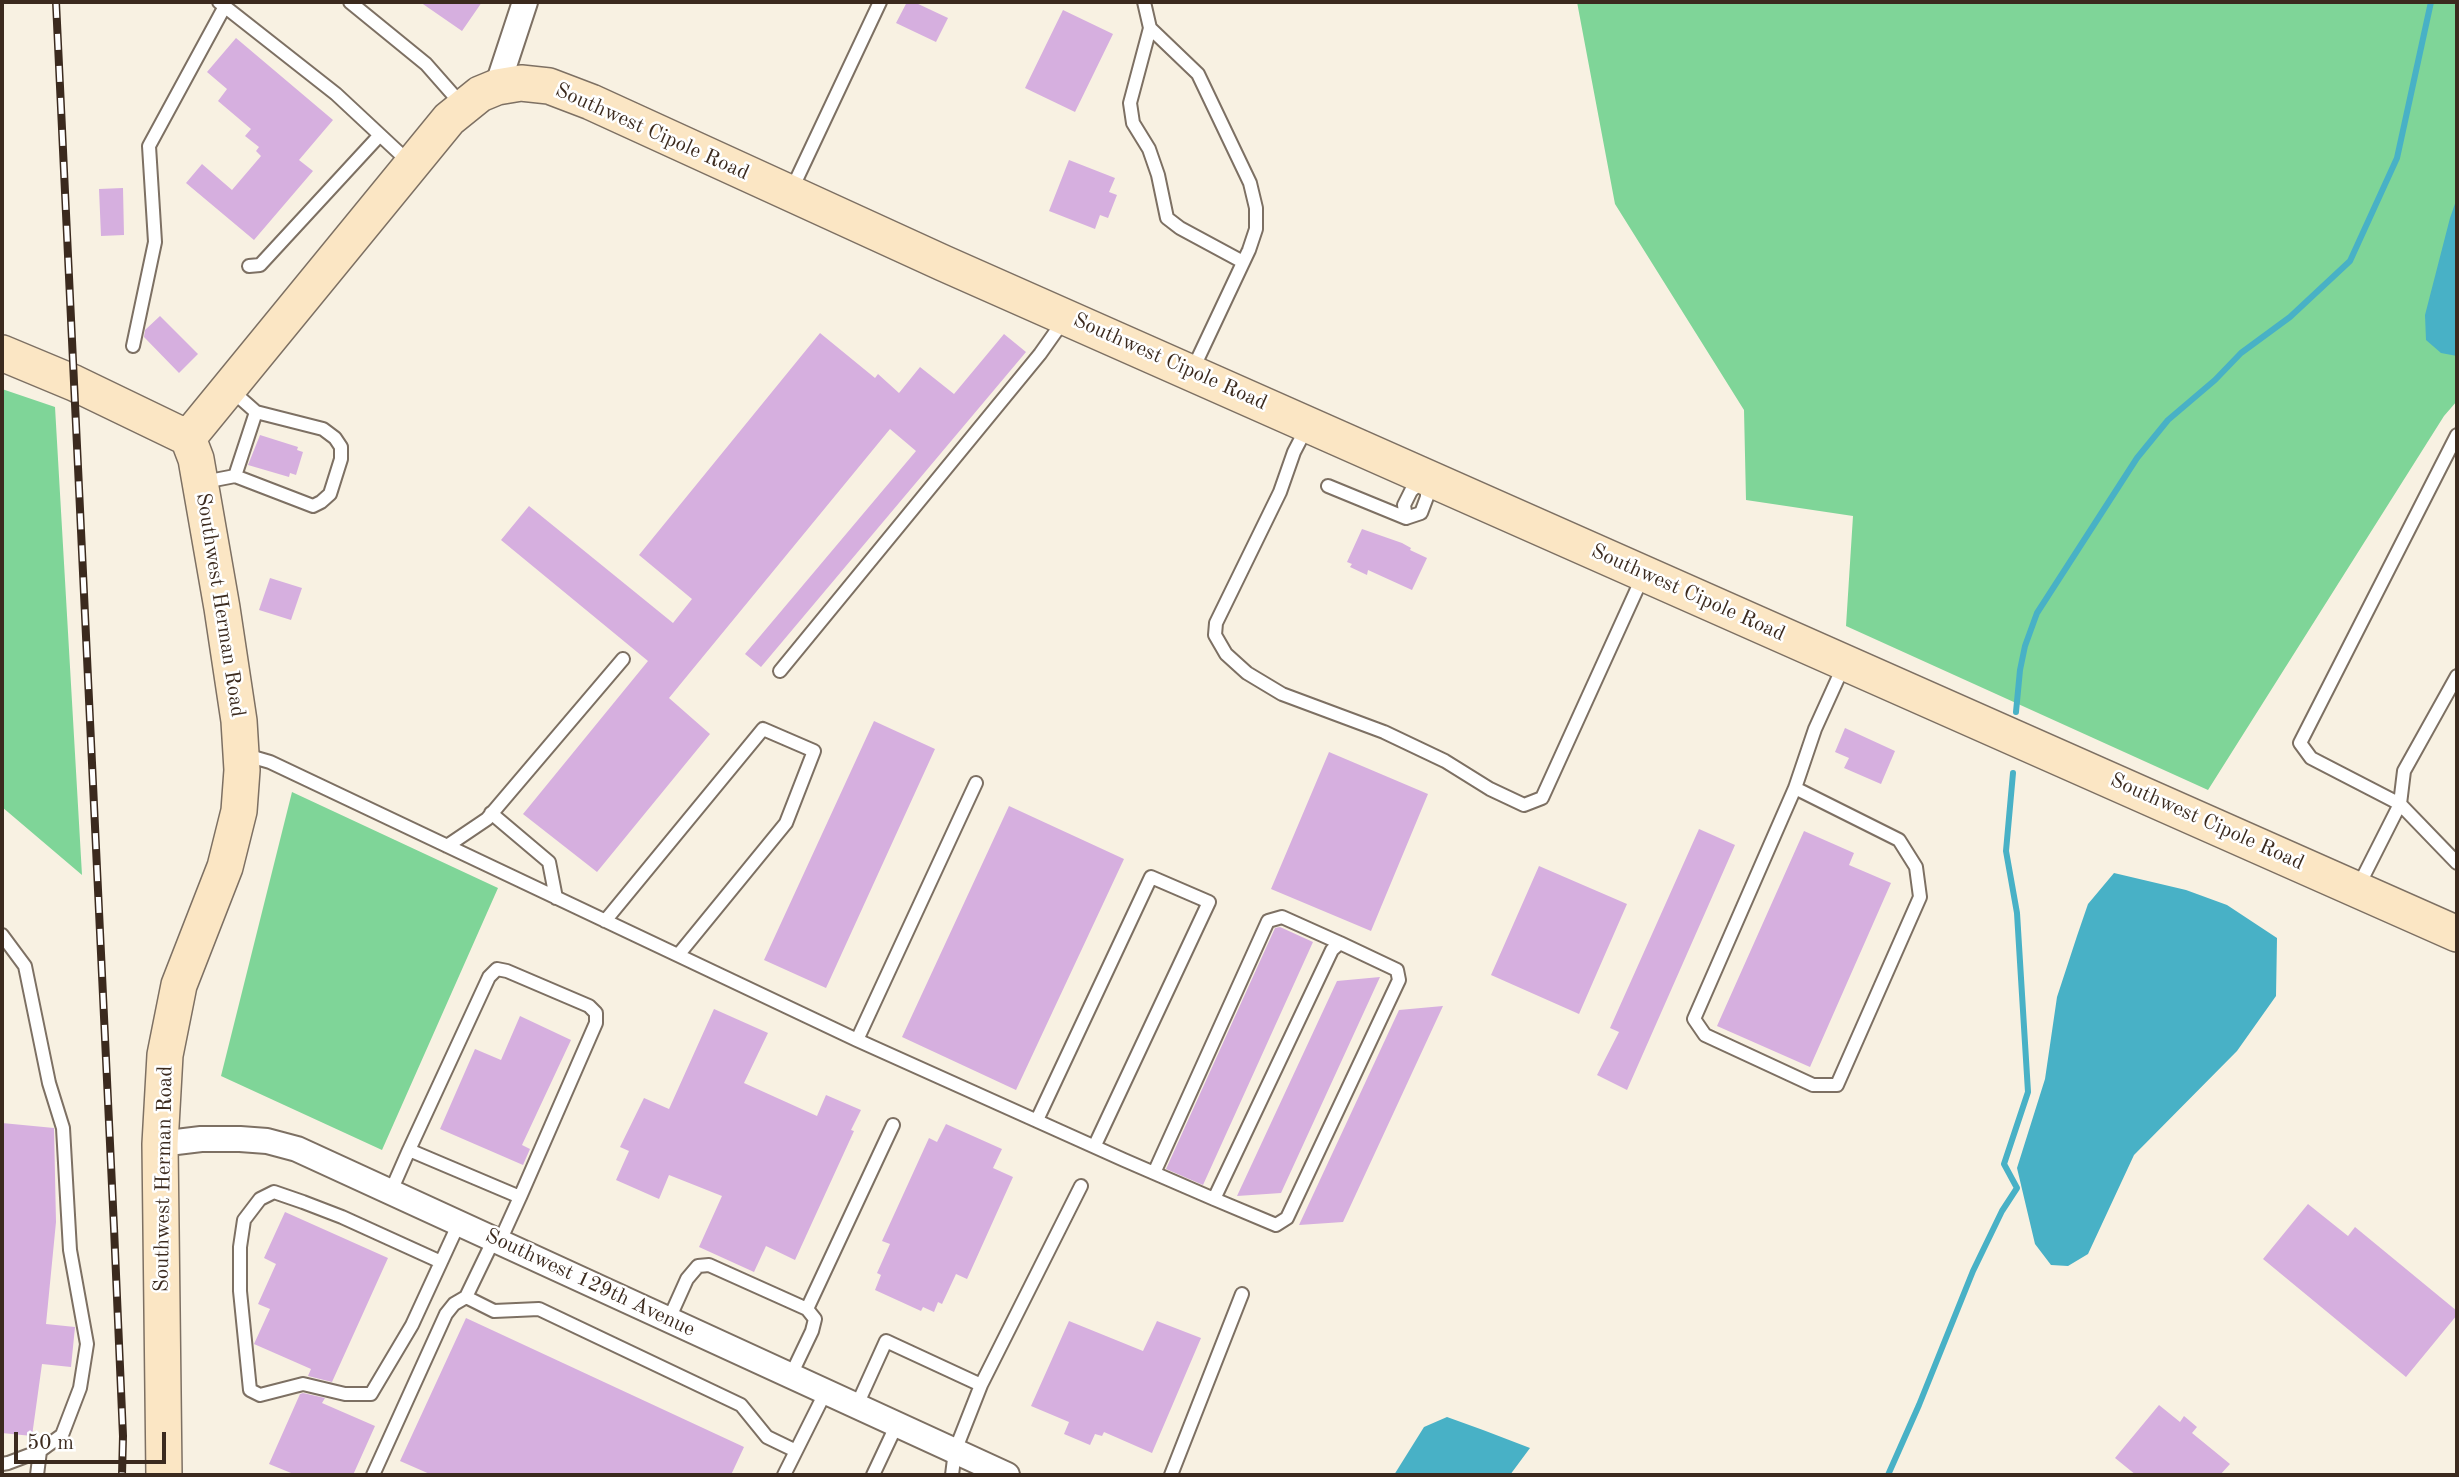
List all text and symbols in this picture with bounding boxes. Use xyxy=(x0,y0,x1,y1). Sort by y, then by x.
street label: Southwest Cipole Road xyxy=(551,78,753,186)
street label: Southwest Cipole Road xyxy=(1069,308,1271,416)
street label: Southwest Herman Road xyxy=(190,491,250,719)
street label: Southwest Cipole Road xyxy=(1587,539,1789,647)
street label: Southwest Cipole Road xyxy=(2106,768,2308,876)
street label: Southwest Herman Road xyxy=(149,1066,179,1292)
street label: Southwest 129th Avenue xyxy=(481,1223,699,1343)
scale bar xyxy=(18,1418,170,1462)
text: 50 m xyxy=(27,1433,74,1454)

